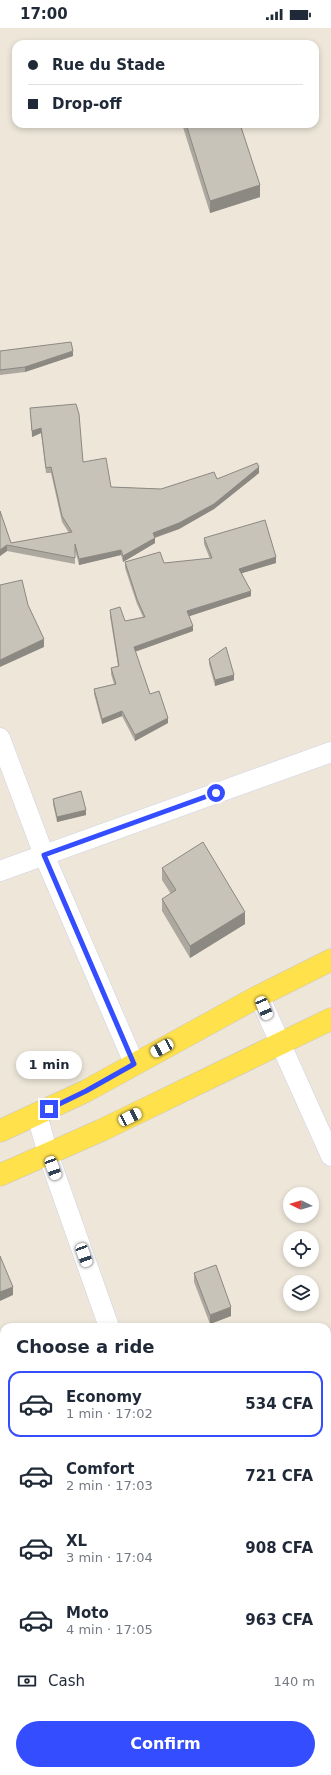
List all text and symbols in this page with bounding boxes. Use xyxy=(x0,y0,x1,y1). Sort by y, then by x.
text: 17:00 xyxy=(20,5,68,23)
text: Rue du Stade xyxy=(52,56,165,74)
text: Drop-off xyxy=(52,95,122,113)
route start xyxy=(207,784,225,802)
car xyxy=(254,995,274,1021)
car xyxy=(149,1037,175,1059)
callout: 1 min xyxy=(16,1051,82,1079)
text: 1 min xyxy=(29,1057,69,1072)
route end xyxy=(40,1100,58,1118)
car xyxy=(117,1106,143,1128)
car xyxy=(43,1155,63,1181)
north arrow xyxy=(283,1187,319,1223)
map controls xyxy=(283,1187,319,1311)
button: locate xyxy=(283,1231,319,1267)
car xyxy=(74,1242,94,1268)
button: layers xyxy=(283,1275,319,1311)
text: Choose a ride xyxy=(16,1336,155,1357)
icon: car xyxy=(18,1386,54,1422)
text: Economy xyxy=(66,1388,142,1406)
text: 534 CFA xyxy=(245,1395,313,1413)
text: 1 min · 17:02 xyxy=(66,1406,153,1421)
icon: car xyxy=(18,1458,54,1494)
text: Comfort xyxy=(66,1460,134,1478)
text: 721 CFA xyxy=(245,1467,313,1485)
text: 2 min · 17:03 xyxy=(66,1478,153,1493)
icon: car xyxy=(18,1530,54,1566)
text: XL xyxy=(66,1532,87,1550)
text: 908 CFA xyxy=(245,1539,313,1557)
text: 3 min · 17:04 xyxy=(66,1550,153,1565)
icon: car xyxy=(18,1602,54,1638)
text: Moto xyxy=(66,1604,109,1622)
text: 963 CFA xyxy=(245,1611,313,1629)
text: 4 min · 17:05 xyxy=(66,1622,153,1637)
icon: cash xyxy=(16,1670,38,1692)
text: Cash xyxy=(48,1672,85,1690)
text: 140 m xyxy=(273,1674,315,1689)
button: Confirm xyxy=(16,1721,315,1767)

